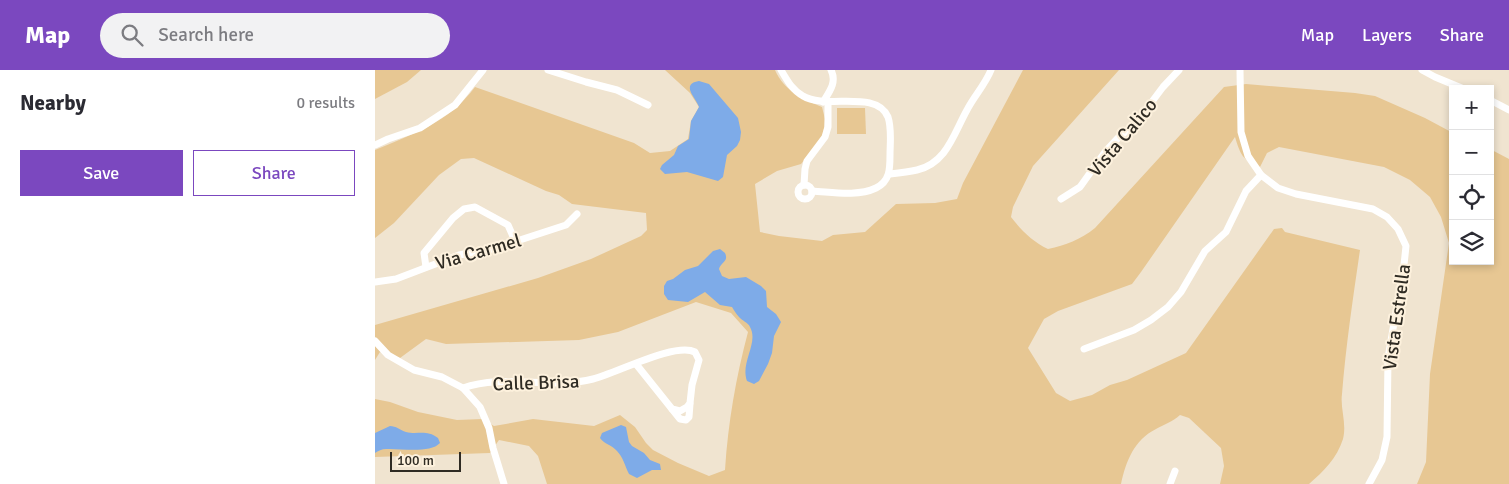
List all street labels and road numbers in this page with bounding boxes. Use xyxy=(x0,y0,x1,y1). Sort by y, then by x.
street label: Vista Calico xyxy=(1083,93,1163,182)
street label: Via Carmel xyxy=(433,228,524,276)
street label: Vista Estrella xyxy=(1378,262,1416,372)
street label: Calle Brisa xyxy=(492,369,580,397)

